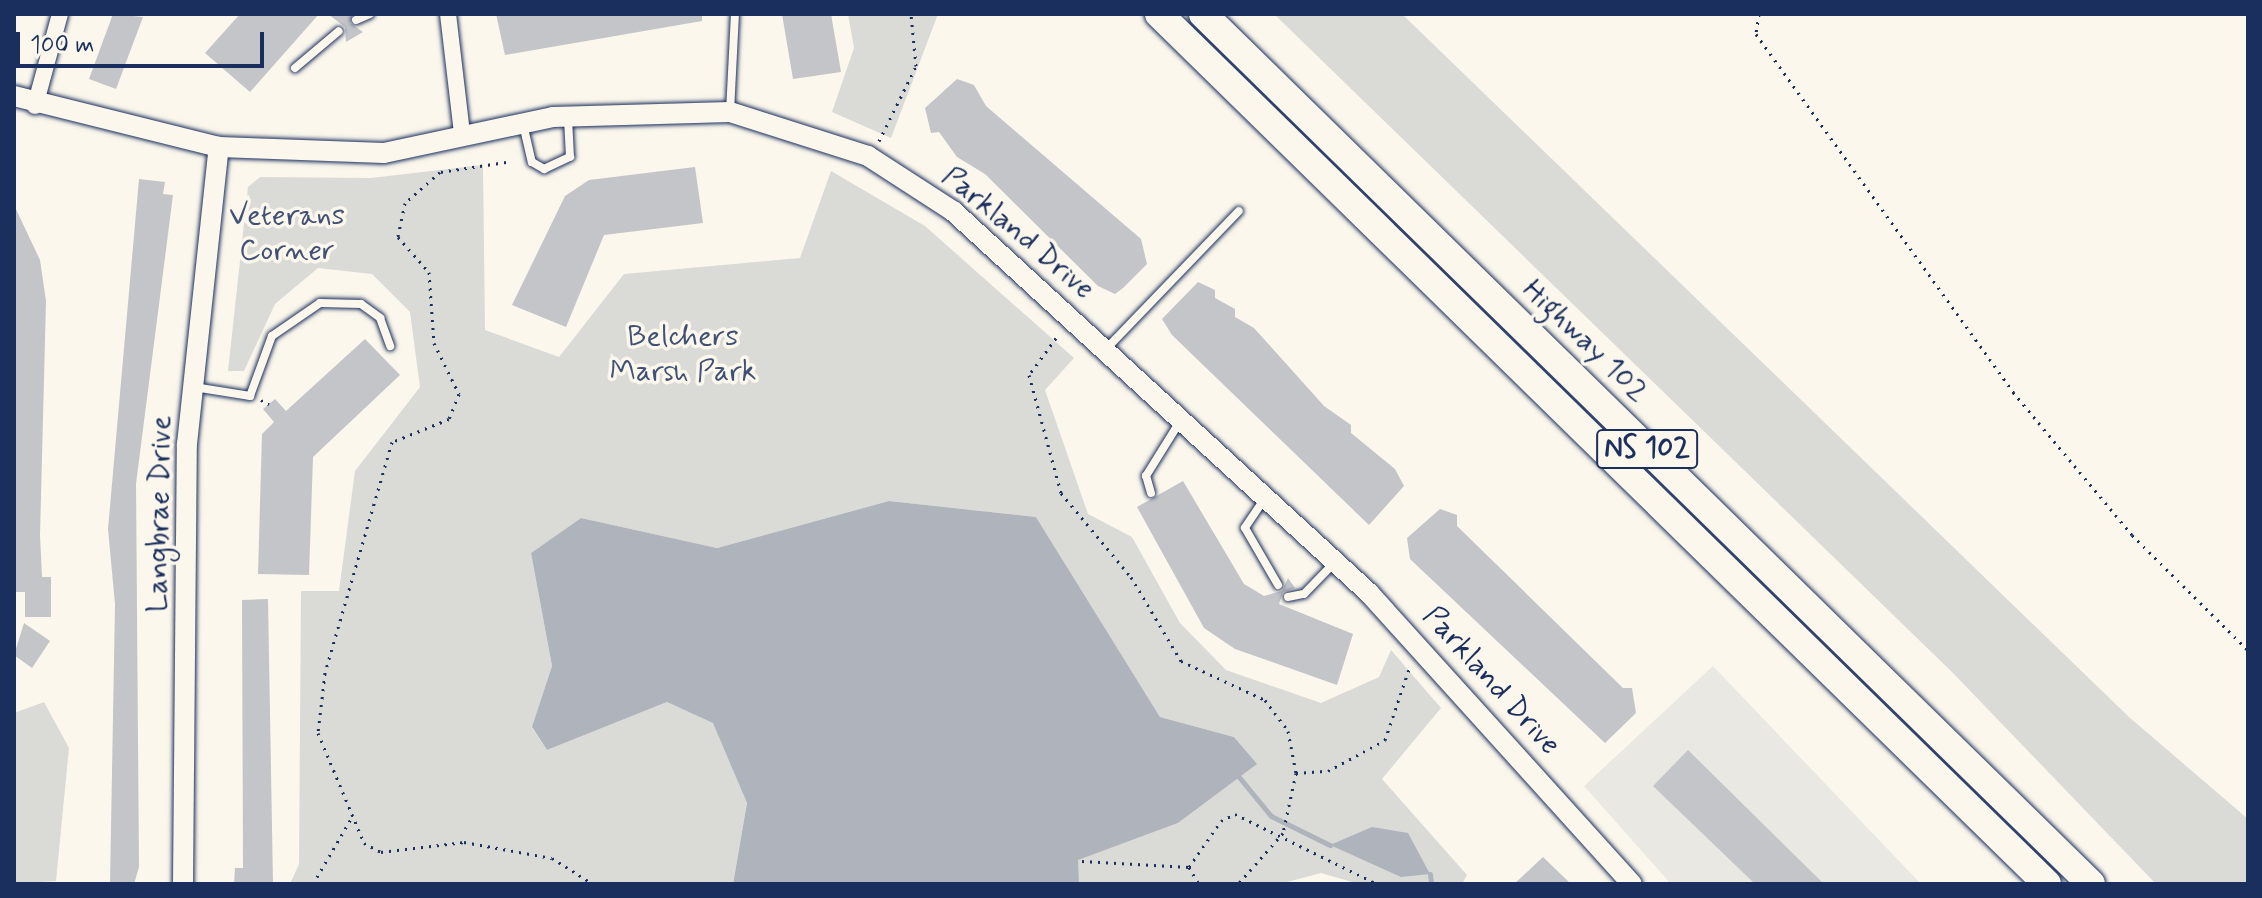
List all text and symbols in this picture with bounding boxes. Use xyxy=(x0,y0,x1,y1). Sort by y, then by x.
scale bar xyxy=(20,16,268,66)
text: 100 m xyxy=(30,30,94,61)
street label: Parkland Drive xyxy=(934,159,1102,307)
park label: Veterans Corner xyxy=(229,198,345,268)
street label: Highway 102 xyxy=(1514,272,1656,410)
park label: Belchers Marsh Park xyxy=(610,319,756,390)
street label: Langbrae Drive xyxy=(140,416,180,612)
road number: NS 102 xyxy=(1595,425,1699,473)
street label: Parkland Drive xyxy=(1415,599,1567,763)

